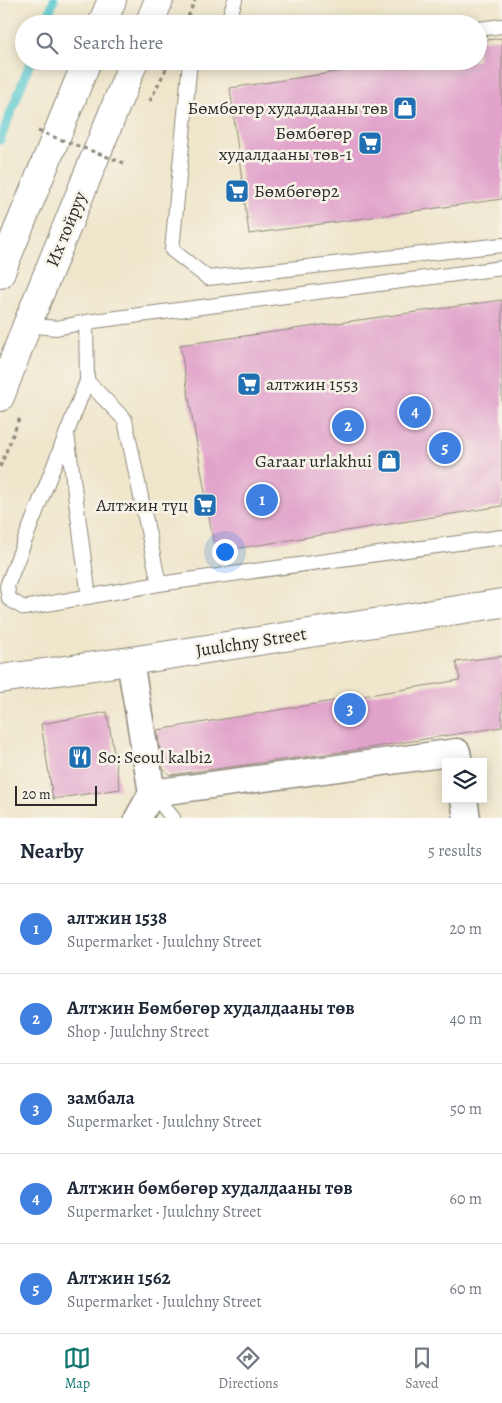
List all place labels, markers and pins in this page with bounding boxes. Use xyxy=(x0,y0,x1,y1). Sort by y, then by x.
shop icon: Бөмбөгөр худалдааны төв xyxy=(392,95,418,121)
place label: Бөмбөгөр худалдааны төв xyxy=(187,96,388,120)
place label: Бөмбөгөр худалдааны төв-1 xyxy=(219,121,352,166)
supermarket icon: Бөмбөгөр худалдааны төв-1 xyxy=(357,130,383,156)
supermarket icon: Бөмбөгөр2 xyxy=(224,178,250,204)
place label: Бөмбөгөр2 xyxy=(254,179,340,203)
supermarket icon: алтжин 1553 xyxy=(236,371,262,397)
place label: алтжин 1553 xyxy=(266,372,358,396)
pin: 4 xyxy=(399,393,431,431)
pin: 2 xyxy=(332,407,364,445)
pin: 5 xyxy=(429,429,461,467)
shop icon: Garaar urlakhui xyxy=(376,448,402,474)
place label: Garaar urlakhui xyxy=(255,449,372,473)
pin: 1 xyxy=(246,481,278,519)
supermarket icon: Алтжин түц xyxy=(192,492,218,518)
place label: Алтжин түц xyxy=(95,493,188,517)
pin: 3 xyxy=(334,690,366,728)
restaurant icon: So: Seoul kalbi2 xyxy=(67,744,93,770)
place label: So: Seoul kalbi2 xyxy=(98,745,212,769)

